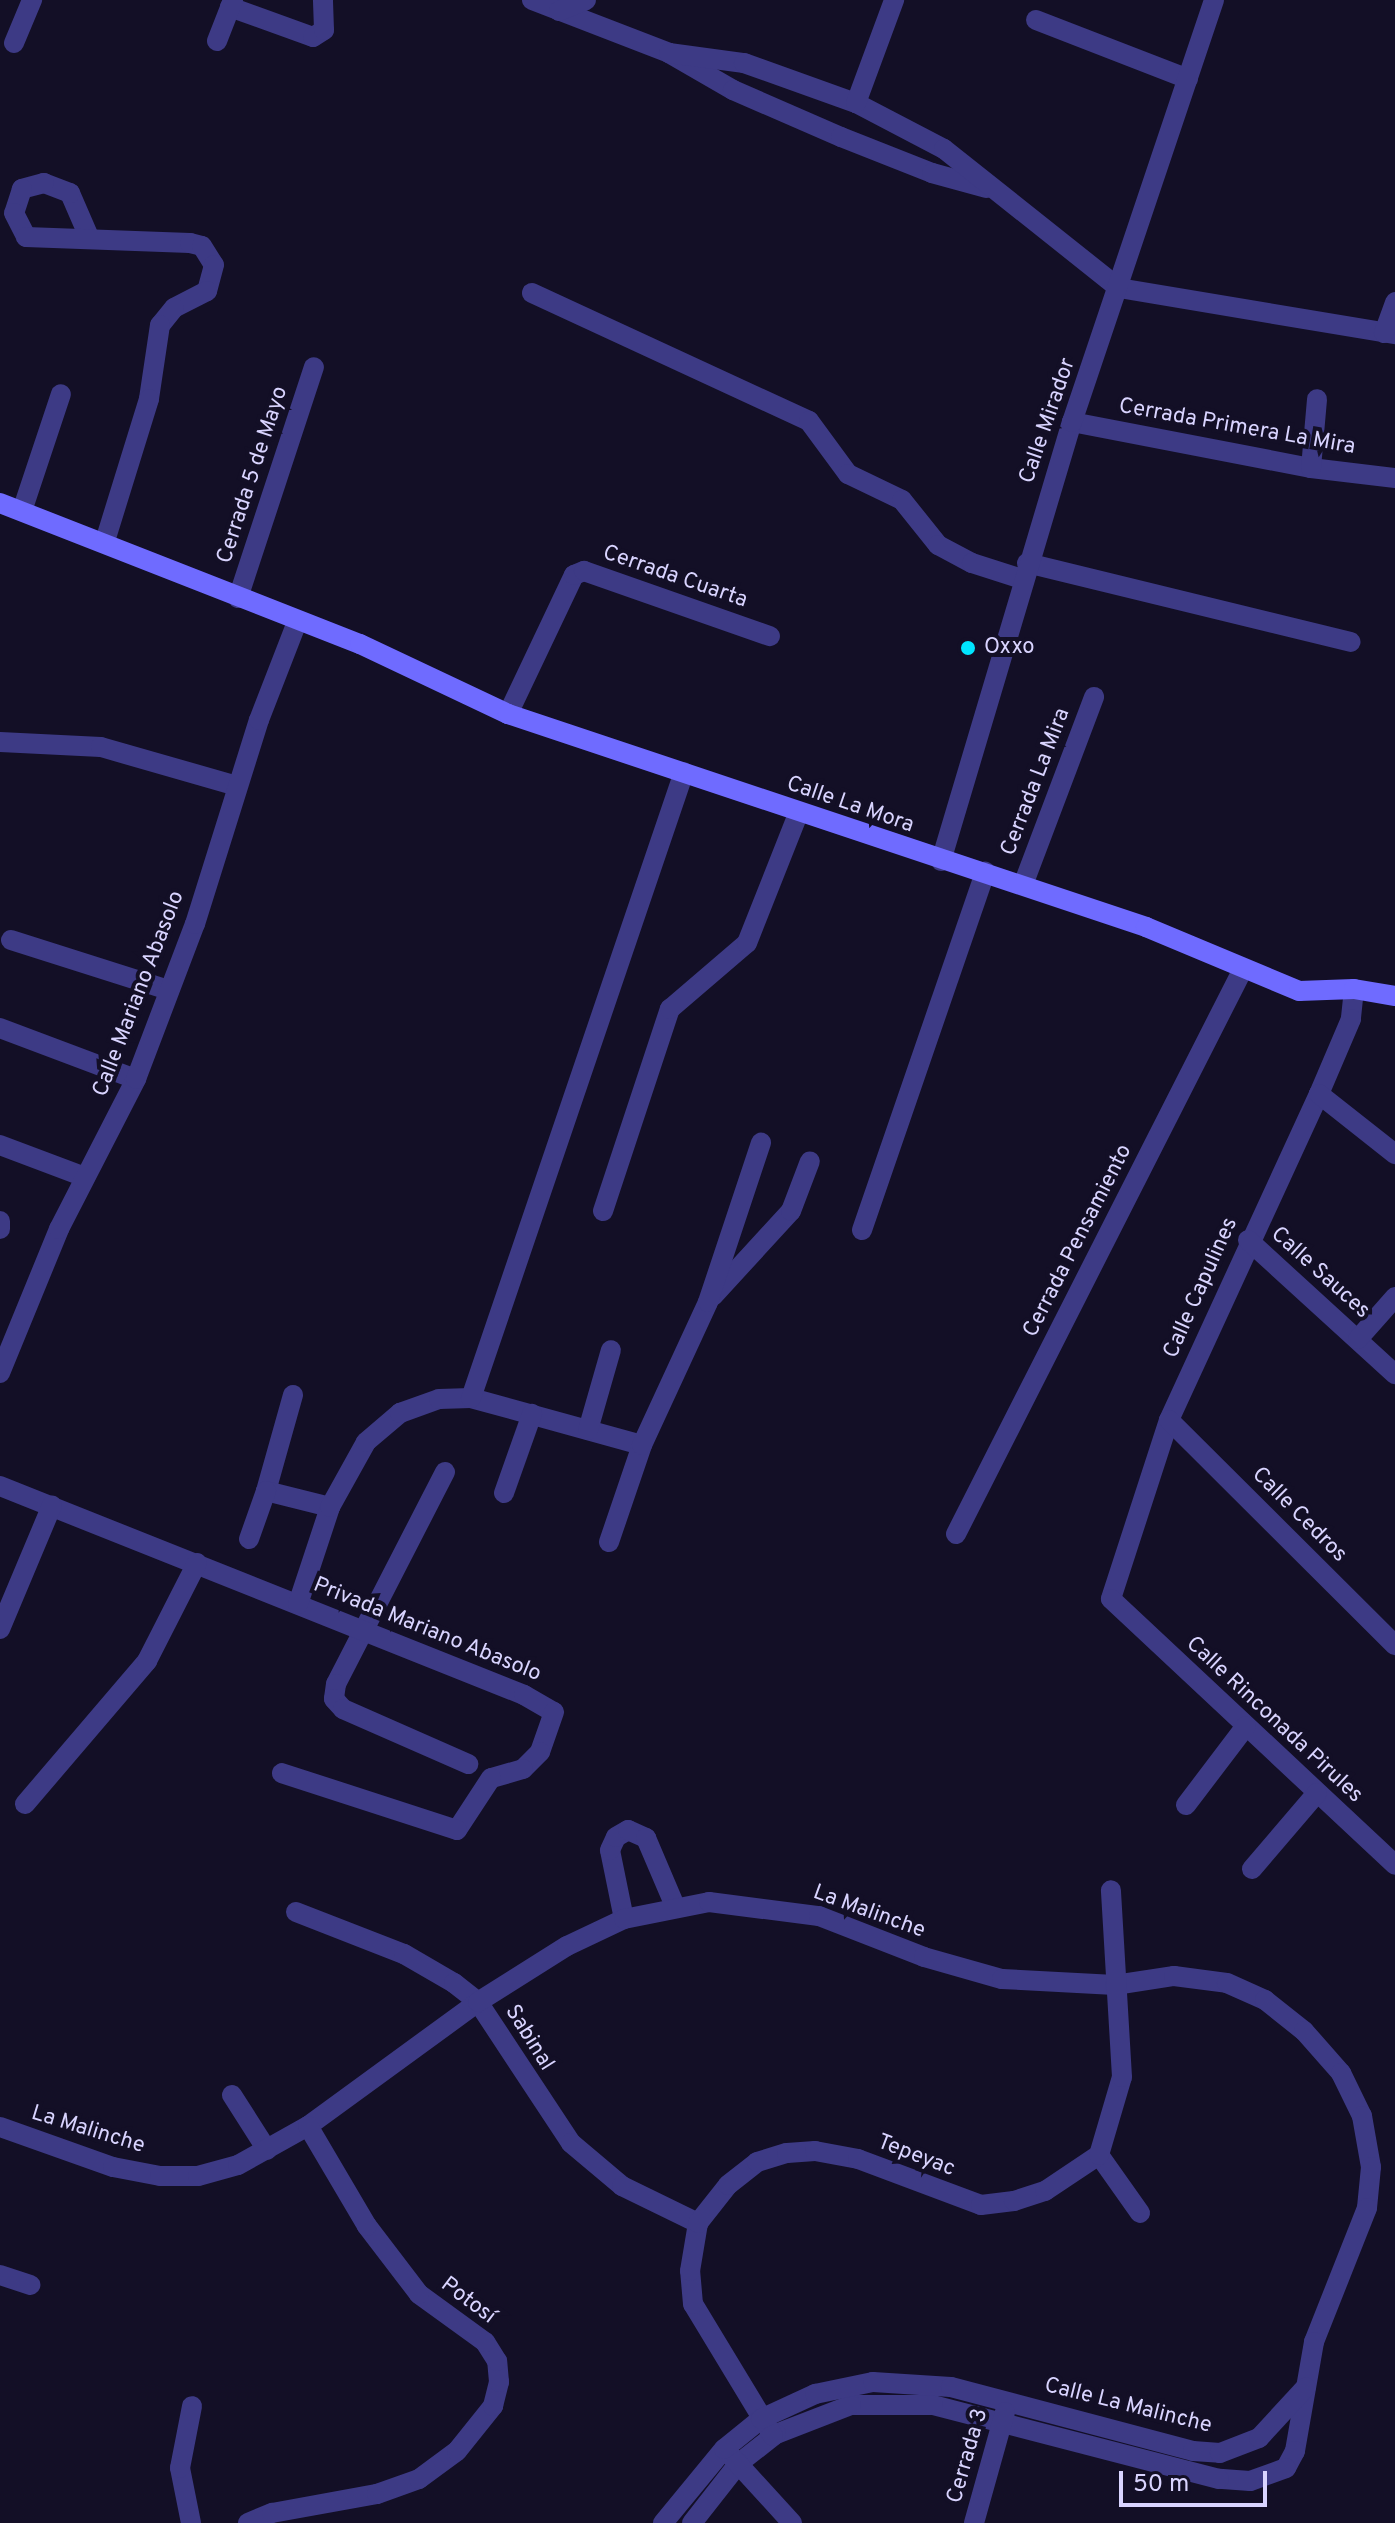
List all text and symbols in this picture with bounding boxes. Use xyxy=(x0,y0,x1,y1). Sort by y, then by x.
street label: Calle Mirador xyxy=(1014,355,1082,487)
street label: Cerrada 5 de Mayo xyxy=(212,383,294,567)
street label: Cerrada Primera La Mira xyxy=(1117,393,1357,461)
street label: Cerrada Cuarta xyxy=(599,540,751,614)
place label: Oxxo xyxy=(984,635,1034,661)
marker: Oxxo xyxy=(959,639,977,657)
street label: Cerrada La Mira xyxy=(996,704,1076,860)
street label: Calle La Mora xyxy=(783,771,917,839)
street label: Calle Mariano Abasolo xyxy=(87,887,191,1101)
street label: Cerrada Pensamiento xyxy=(1018,1140,1138,1342)
street label: Calle Capulines xyxy=(1158,1214,1244,1362)
street label: Calle Sauces xyxy=(1265,1222,1375,1324)
street label: Calle Cedros xyxy=(1246,1462,1352,1568)
street label: Privada Mariano Abasolo xyxy=(309,1572,545,1688)
street label: Calle Rinconada Pirules xyxy=(1180,1631,1368,1809)
street label: La Malinche xyxy=(809,1880,929,1944)
street label: Sabinal xyxy=(499,2000,559,2076)
street label: La Malinche xyxy=(28,2100,148,2160)
street label: Tepeyac xyxy=(873,2129,959,2183)
street label: Potosí xyxy=(435,2272,501,2330)
street label: Calle La Malinche xyxy=(1042,2372,1214,2440)
street label: Cerrada 3 xyxy=(942,2406,994,2506)
scale bar xyxy=(1123,2455,1271,2505)
text: 50 m xyxy=(1133,2470,1189,2500)

